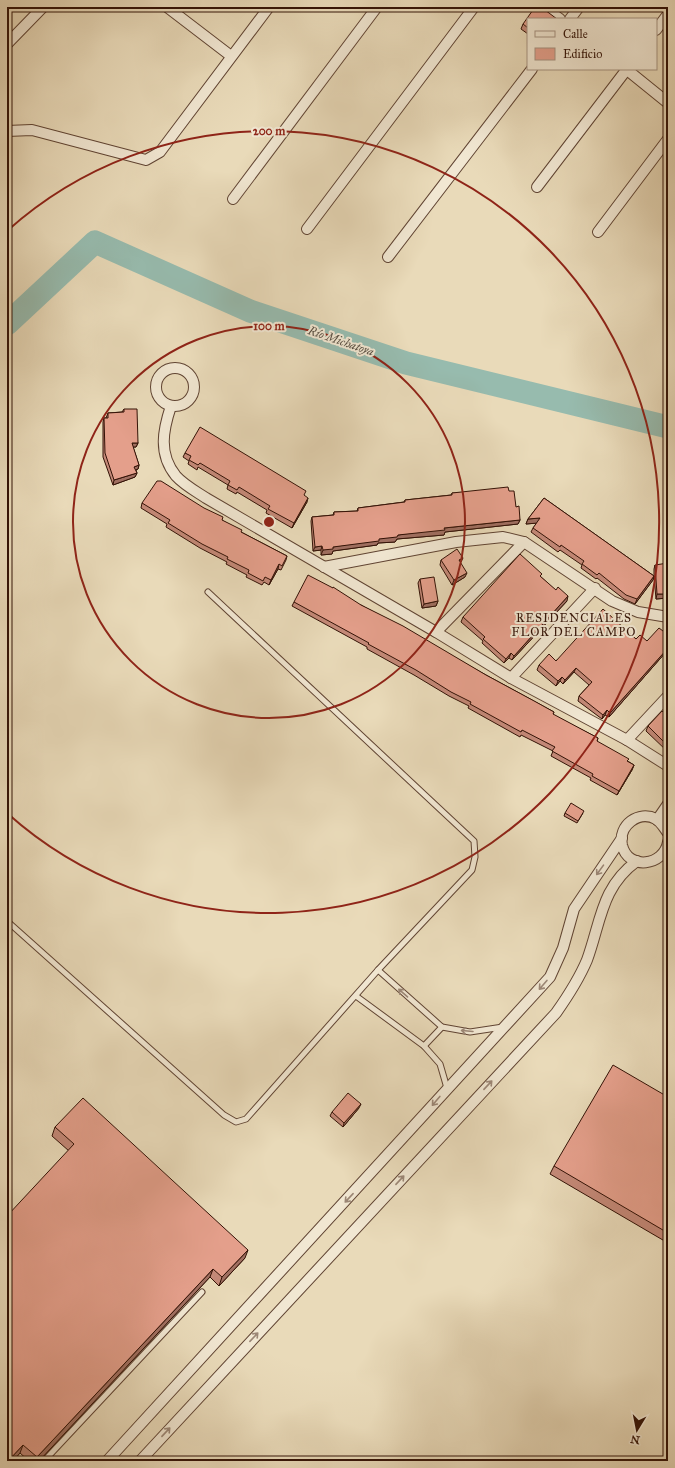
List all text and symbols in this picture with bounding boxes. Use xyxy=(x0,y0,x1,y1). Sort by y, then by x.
legend xyxy=(527,18,657,70)
text: Calle xyxy=(563,27,588,41)
text: Edificio xyxy=(563,47,602,61)
text: 200 m xyxy=(253,124,286,138)
text: 100 m xyxy=(253,319,286,333)
water label: Río Michatoya xyxy=(305,323,376,359)
centre of rings xyxy=(262,515,276,529)
district label: RESIDENCIALES FLOR DEL CAMPO xyxy=(512,611,636,639)
one-way arrow xyxy=(596,864,604,875)
one-way arrow xyxy=(539,980,548,990)
one-way arrow xyxy=(399,989,409,998)
one-way arrow xyxy=(461,1027,474,1034)
one-way arrow xyxy=(484,1080,493,1090)
one-way arrow xyxy=(432,1096,441,1107)
one-way arrow xyxy=(395,1175,405,1185)
one-way arrow xyxy=(344,1193,354,1203)
one-way arrow xyxy=(250,1332,259,1342)
north arrow xyxy=(617,1410,657,1450)
one-way arrow xyxy=(161,1428,170,1438)
text: N xyxy=(629,1432,641,1447)

